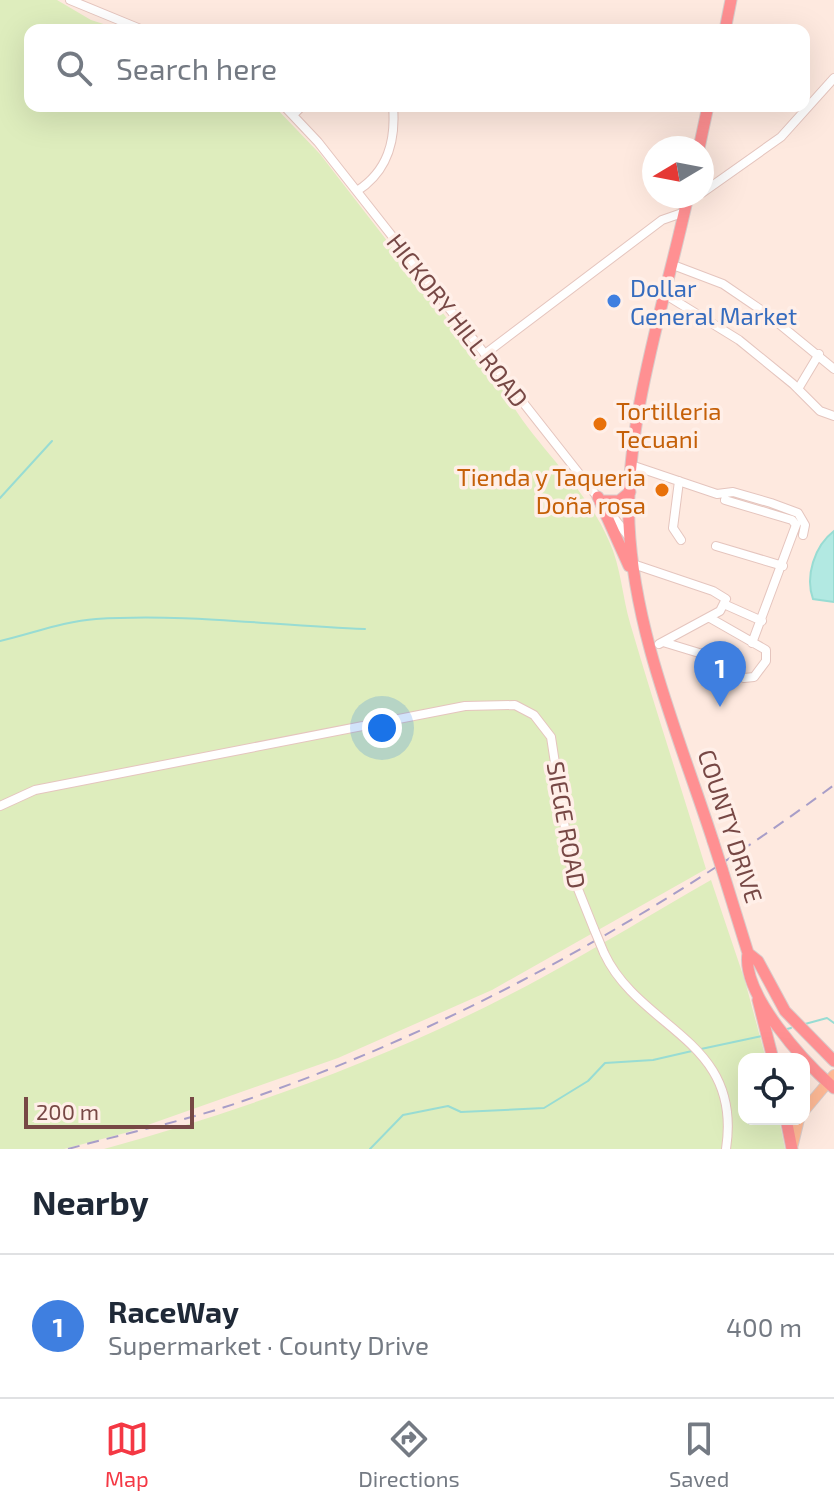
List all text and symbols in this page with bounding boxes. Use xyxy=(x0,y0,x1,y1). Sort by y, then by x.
search box xyxy=(24,24,810,112)
icon: search xyxy=(52,46,96,90)
text: Search here xyxy=(116,50,277,86)
north arrow xyxy=(642,136,714,208)
street label: HICKORY HILL ROAD xyxy=(381,228,535,412)
place label: Dollar General Market xyxy=(630,273,797,330)
marker: Dollar General Market xyxy=(605,292,623,310)
place label: Tortilleria Tecuani xyxy=(616,396,722,453)
marker: Tortilleria Tecuani xyxy=(591,415,609,433)
place label: Tienda y Taqueria Doña rosa xyxy=(457,462,646,519)
marker: Tienda y Taqueria Doña rosa xyxy=(653,481,671,499)
pin: 1 xyxy=(694,641,746,707)
your location xyxy=(362,708,402,748)
street label: COUNTY DRIVE xyxy=(693,746,769,906)
street label: SIEGE ROAD xyxy=(542,759,592,891)
map controls xyxy=(738,1053,810,1125)
button: locate xyxy=(738,1053,810,1125)
scale bar xyxy=(24,1093,194,1129)
text: 200 m xyxy=(36,1098,99,1124)
text: Nearby xyxy=(32,1181,149,1222)
text: RaceWay xyxy=(108,1293,239,1329)
text: 1 xyxy=(52,1311,64,1342)
text: 400 m xyxy=(726,1311,802,1342)
text: Supermarket · County Drive xyxy=(108,1329,429,1360)
tab: Map xyxy=(105,1417,149,1491)
tab: Directions xyxy=(358,1417,460,1491)
tab: Saved xyxy=(669,1417,729,1491)

